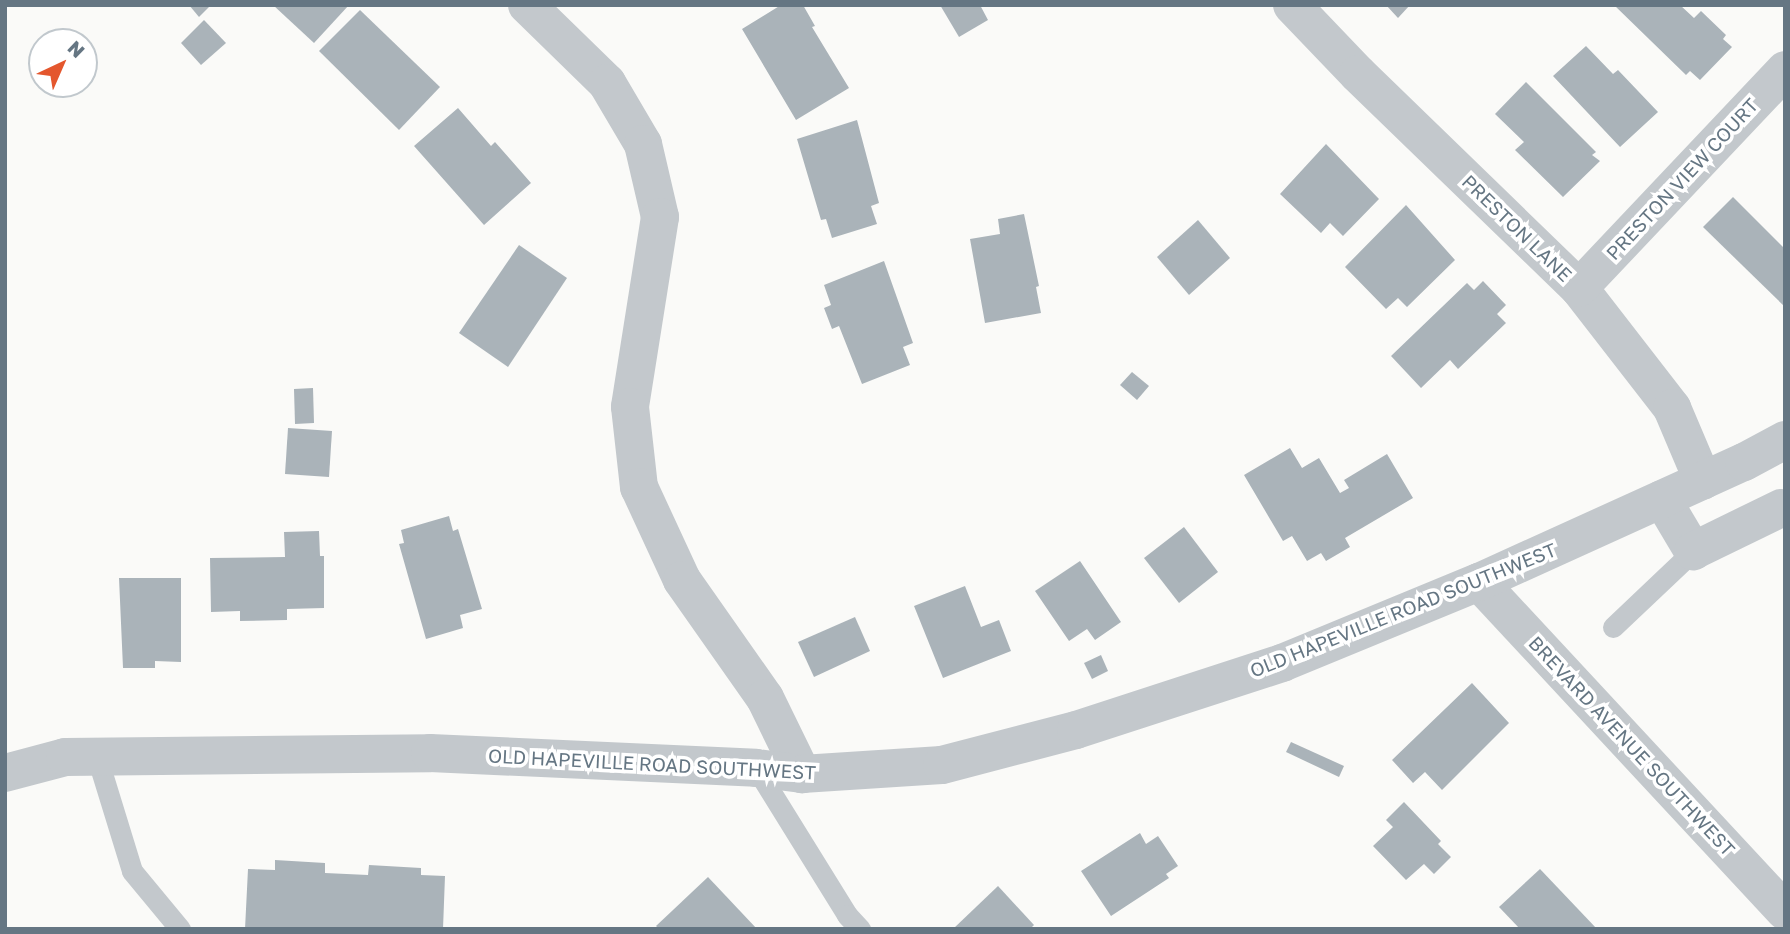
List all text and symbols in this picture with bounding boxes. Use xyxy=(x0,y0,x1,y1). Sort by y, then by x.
north arrow xyxy=(28,28,98,98)
text: N xyxy=(63,36,90,62)
street label: PRESTON VIEW COURT xyxy=(1601,94,1763,264)
street label: PRESTON LANE xyxy=(1457,170,1577,286)
street label: OLD HAPEVILLE ROAD SOUTHWEST xyxy=(1247,538,1559,682)
street label: BREVARD AVENUE SOUTHWEST xyxy=(1524,631,1740,861)
street label: OLD HAPEVILLE ROAD SOUTHWEST xyxy=(487,744,817,784)

